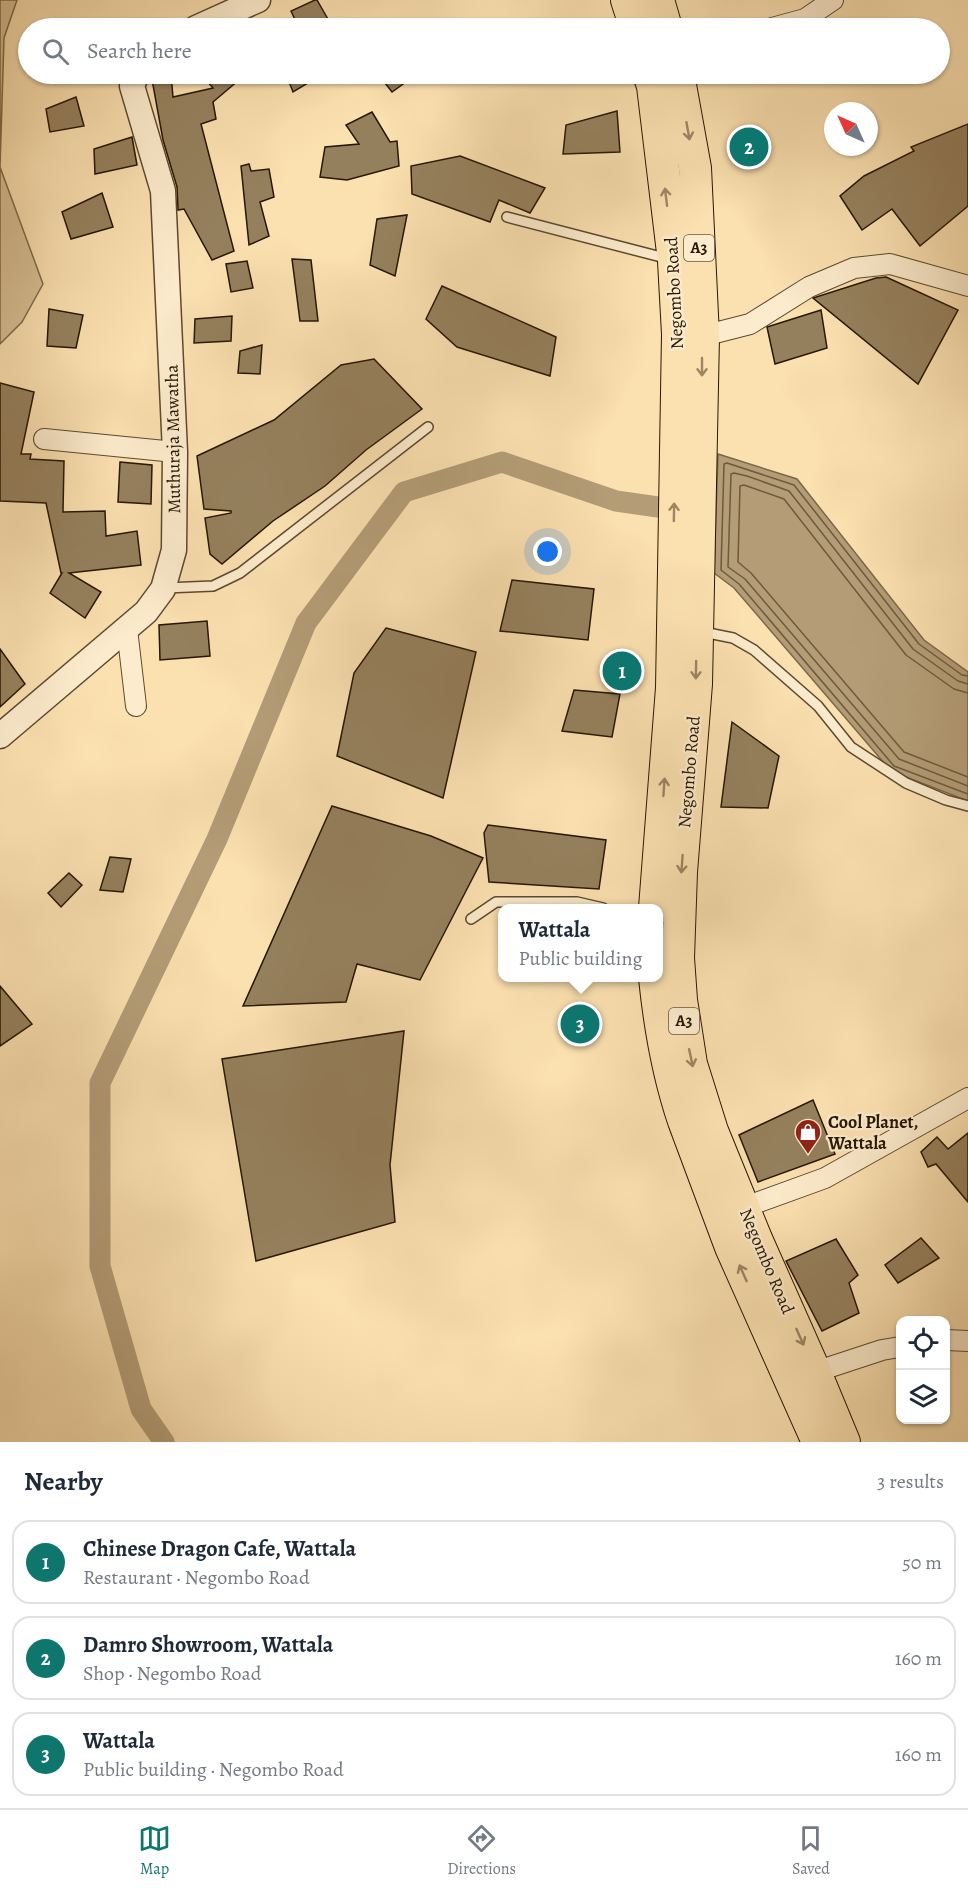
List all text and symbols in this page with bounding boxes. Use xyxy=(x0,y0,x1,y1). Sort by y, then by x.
search box xyxy=(18,18,950,84)
icon: search xyxy=(39,35,72,68)
text: Search here xyxy=(87,36,192,66)
north arrow xyxy=(824,102,878,156)
one-way arrow xyxy=(683,121,694,140)
pin: 2 xyxy=(730,124,768,170)
one-way arrow xyxy=(661,188,672,208)
road number: A3 xyxy=(684,235,714,261)
street label: Negombo Road xyxy=(659,236,689,350)
one-way arrow xyxy=(696,357,708,377)
street label: Muthuraja Mawatha xyxy=(160,364,186,514)
one-way arrow xyxy=(668,503,680,523)
your location xyxy=(533,537,562,566)
pin: 1 xyxy=(602,648,642,694)
one-way arrow xyxy=(690,659,702,679)
street label: Negombo Road xyxy=(672,715,706,829)
one-way arrow xyxy=(659,778,670,798)
one-way arrow xyxy=(676,854,687,874)
popup xyxy=(498,904,663,982)
text: Wattala xyxy=(519,915,590,945)
text: Public building xyxy=(519,945,642,972)
pin: 3 xyxy=(560,1002,600,1046)
road number: A3 xyxy=(669,1008,699,1034)
one-way arrow xyxy=(685,1049,697,1068)
place label: Cool Planet, Wattala xyxy=(827,1110,918,1155)
shop icon: Cool Planet, Wattala xyxy=(793,1117,823,1155)
street label: Negombo Road xyxy=(734,1204,800,1318)
one-way arrow xyxy=(737,1265,748,1283)
map controls xyxy=(896,1316,950,1424)
button: locate xyxy=(896,1316,950,1370)
one-way arrow xyxy=(795,1328,806,1346)
button: layers xyxy=(896,1370,950,1424)
text: Nearby xyxy=(24,1464,103,1499)
text: 3 results xyxy=(877,1468,944,1495)
text: Chinese Dragon Cafe, Wattala xyxy=(83,1534,356,1564)
text: 1 xyxy=(42,1549,49,1576)
text: 50 m xyxy=(902,1549,942,1576)
text: Restaurant · Negombo Road xyxy=(83,1564,310,1591)
text: Damro Showroom, Wattala xyxy=(83,1630,333,1660)
text: 2 xyxy=(41,1645,50,1672)
text: 160 m xyxy=(895,1645,942,1672)
text: Shop · Negombo Road xyxy=(83,1660,262,1687)
text: Wattala xyxy=(83,1726,155,1756)
text: 3 xyxy=(41,1741,50,1768)
text: 160 m xyxy=(895,1741,942,1768)
text: Public building · Negombo Road xyxy=(83,1756,344,1783)
tab: Map xyxy=(138,1822,171,1880)
tab: Directions xyxy=(447,1822,516,1880)
tab: Saved xyxy=(792,1822,830,1880)

